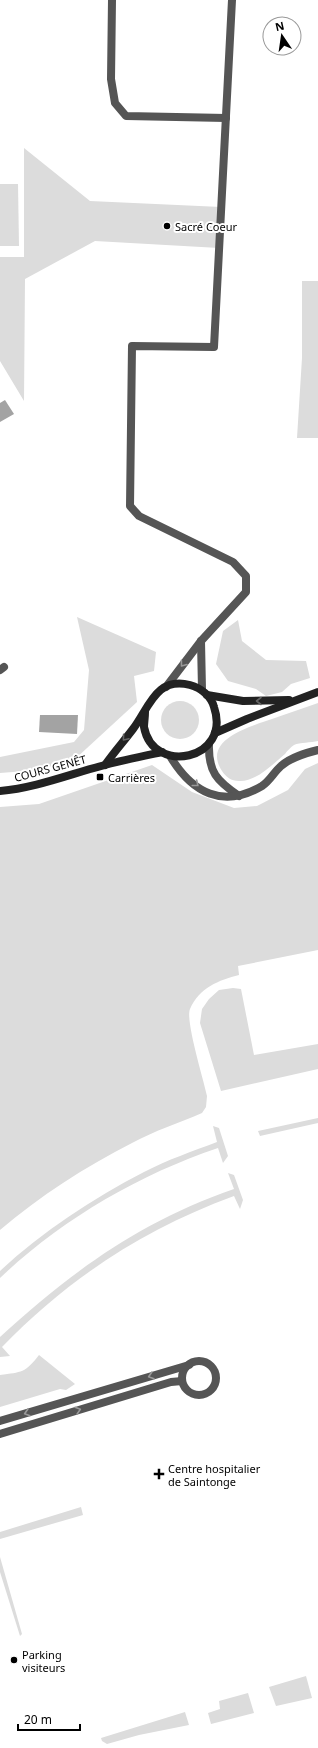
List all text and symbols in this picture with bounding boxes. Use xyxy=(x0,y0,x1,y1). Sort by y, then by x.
north arrow xyxy=(262,16,302,56)
text: N xyxy=(274,17,286,34)
place label: Sacré Coeur xyxy=(175,219,237,234)
marker: Sacré Coeur xyxy=(162,221,172,231)
one-way arrow xyxy=(181,659,188,666)
one-way arrow xyxy=(256,697,262,705)
one-way arrow xyxy=(123,734,130,741)
street label: COURS GENÊT xyxy=(12,751,88,785)
place label: Carrières xyxy=(108,770,155,785)
marker: Carrières xyxy=(95,772,105,782)
one-way arrow xyxy=(191,779,198,786)
one-way arrow xyxy=(148,1371,155,1380)
one-way arrow xyxy=(74,1406,81,1415)
one-way arrow xyxy=(23,1408,30,1417)
place label: Centre hospitalier de Saintonge xyxy=(168,1461,261,1489)
marker: Centre hospitalier de Saintonge xyxy=(153,1468,165,1480)
place label: Parking visiteurs xyxy=(22,1647,65,1675)
marker: Parking visiteurs xyxy=(9,1655,19,1665)
scale bar xyxy=(18,1706,80,1732)
text: 20 m xyxy=(24,1711,52,1728)

